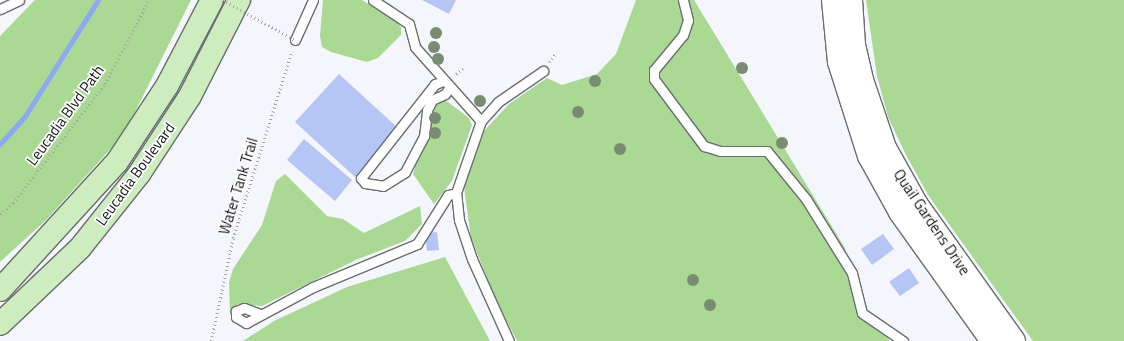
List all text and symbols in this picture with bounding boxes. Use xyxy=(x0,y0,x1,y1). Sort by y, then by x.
street label: Leucadia Blvd Path xyxy=(23,61,107,169)
street label: Leucadia Boulevard xyxy=(92,119,178,229)
street label: Water Tank Trail xyxy=(215,135,261,237)
street label: Quail Gardens Drive xyxy=(890,166,974,278)

